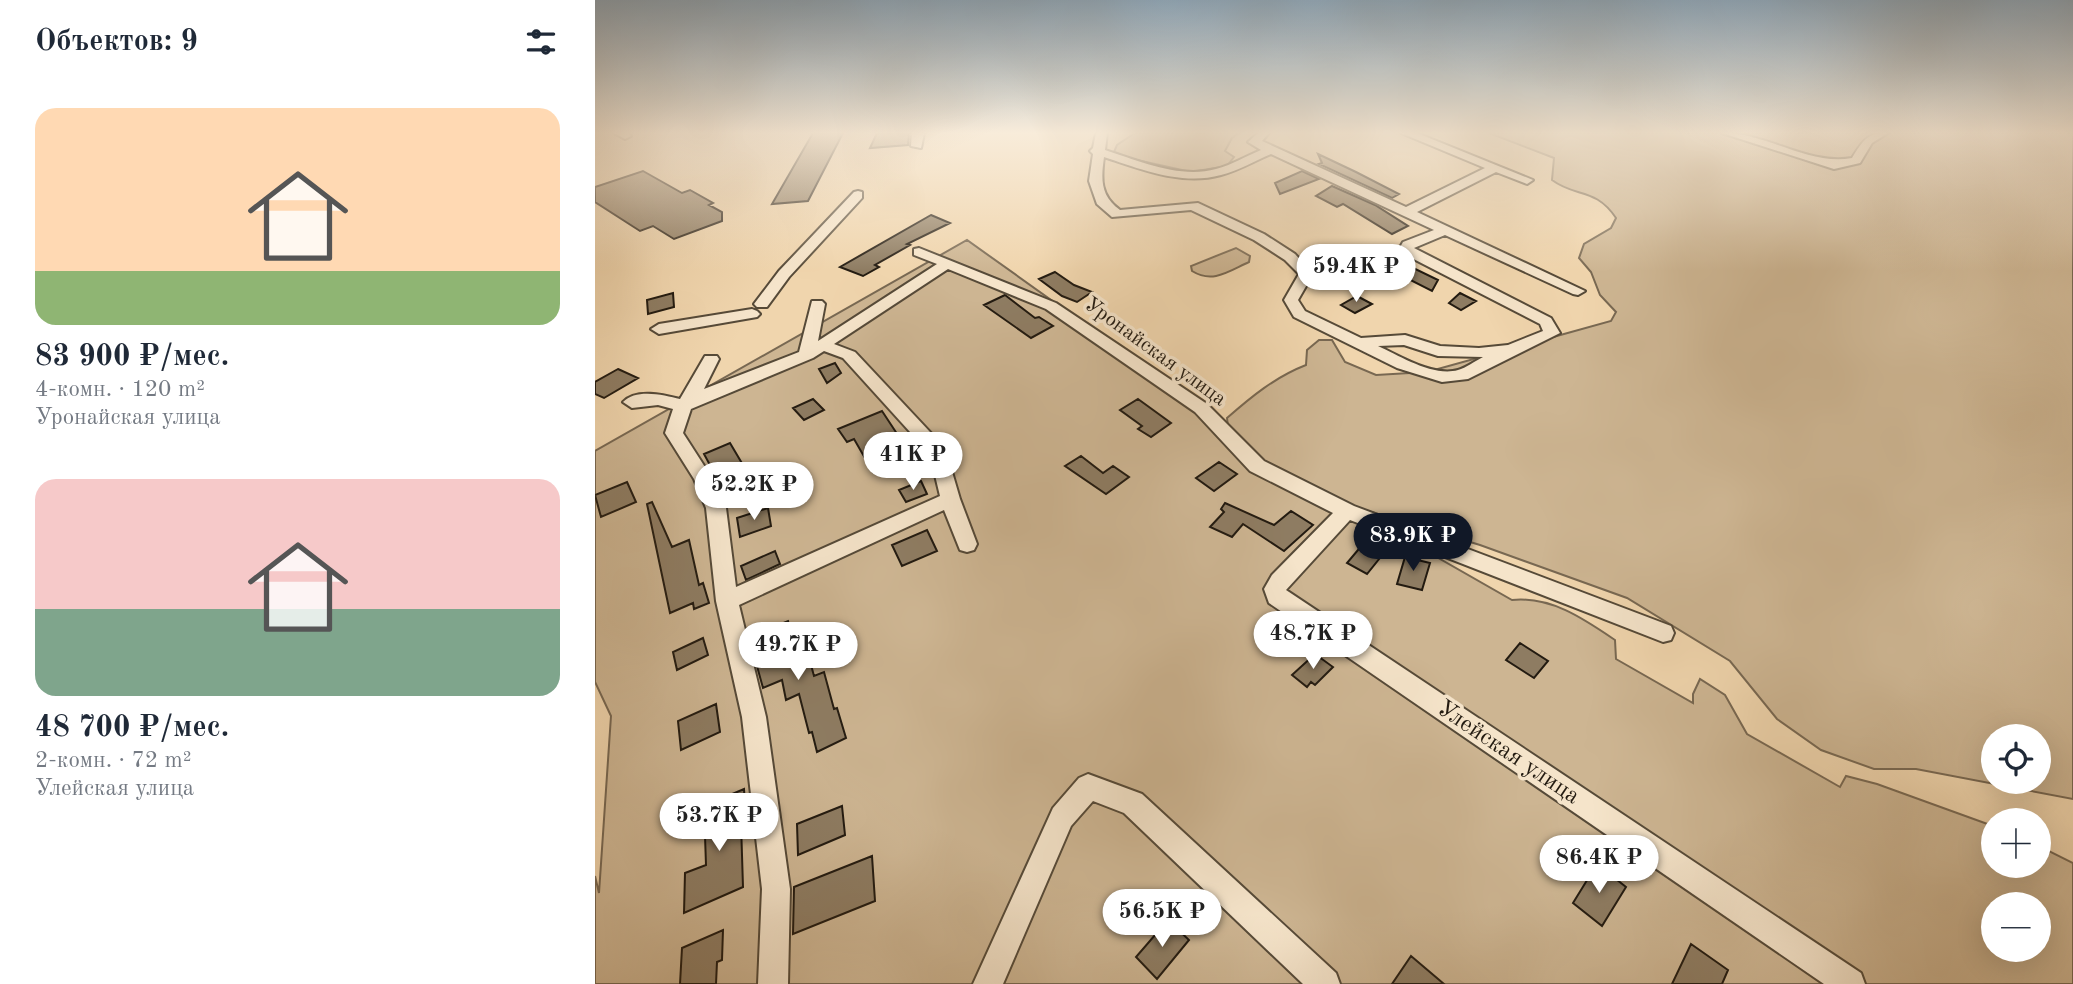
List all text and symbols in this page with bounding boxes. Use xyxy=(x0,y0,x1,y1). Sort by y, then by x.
icon: filters xyxy=(522,23,560,61)
text: Объектов: 9 xyxy=(35,27,198,57)
icon: home xyxy=(235,153,361,279)
pin: 59.4K ₽ xyxy=(1291,244,1421,304)
text: 59.4K ₽ xyxy=(1313,255,1399,278)
street label: Уронайская улица xyxy=(1080,294,1230,410)
text: 83 900 ₽/мес. xyxy=(35,342,229,372)
text: 4-комн. · 120 m² xyxy=(35,378,205,401)
text: Уронайская улица xyxy=(35,406,221,429)
pin: 41K ₽ xyxy=(864,433,962,492)
text: 41K ₽ xyxy=(880,443,946,466)
pin: 52.2K ₽ xyxy=(689,462,819,522)
text: 52.2K ₽ xyxy=(711,473,797,496)
pin: 83.9K ₽ xyxy=(1348,514,1478,573)
icon: home xyxy=(235,524,361,650)
text: 83.9K ₽ xyxy=(1370,524,1456,547)
pin: 48.7K ₽ xyxy=(1248,612,1378,671)
pin: 49.7K ₽ xyxy=(733,622,863,682)
text: 48.7K ₽ xyxy=(1270,622,1356,645)
text: 49.7K ₽ xyxy=(755,633,841,656)
street label: Улейская улица xyxy=(1432,697,1584,809)
text: 48 700 ₽/мес. xyxy=(35,713,229,743)
map controls xyxy=(1981,724,2051,962)
button: locate xyxy=(1981,724,2051,794)
text: 2-комн. · 72 m² xyxy=(35,749,192,772)
text: Улейская улица xyxy=(35,777,194,800)
pin: 53.7K ₽ xyxy=(654,794,784,853)
text: 53.7K ₽ xyxy=(676,804,762,827)
button: + xyxy=(1981,808,2051,878)
pin: 86.4K ₽ xyxy=(1534,836,1664,895)
text: 86.4K ₽ xyxy=(1556,846,1642,869)
pin: 56.5K ₽ xyxy=(1097,890,1227,949)
button: − xyxy=(1981,892,2051,962)
text: 56.5K ₽ xyxy=(1119,900,1205,923)

